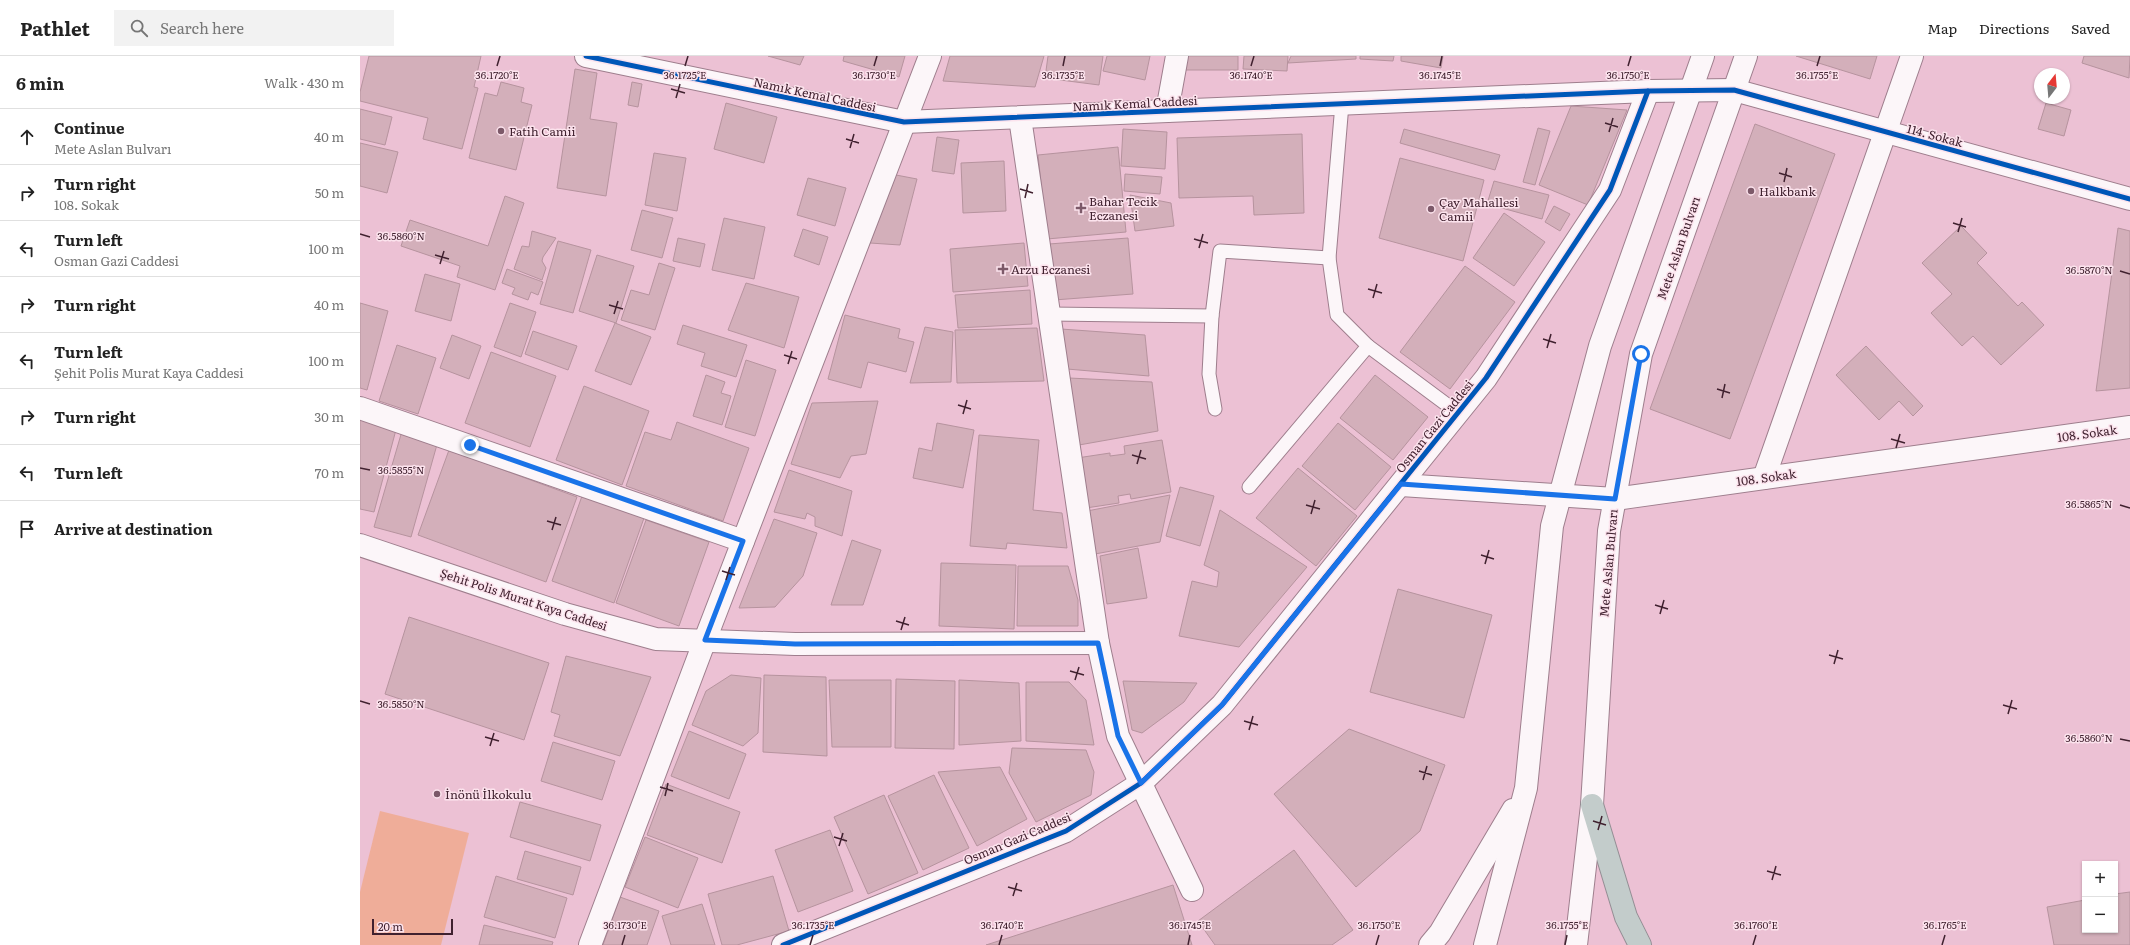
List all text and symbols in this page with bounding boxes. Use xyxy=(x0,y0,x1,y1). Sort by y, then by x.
search box xyxy=(114,10,394,46)
text: Pathlet xyxy=(20,14,90,42)
text: Search here xyxy=(160,16,244,39)
icon: search xyxy=(128,17,150,39)
text: Map xyxy=(1927,18,1957,38)
text: Directions xyxy=(1979,18,2049,38)
text: Saved xyxy=(2071,18,2110,38)
text: 36.1720°E xyxy=(475,67,519,82)
text: 36.1725°E xyxy=(664,67,706,82)
text: 36.1730°E xyxy=(852,67,896,82)
text: 36.1735°E xyxy=(1042,67,1084,82)
text: 36.1740°E xyxy=(1229,67,1273,82)
text: 36.1745°E xyxy=(1419,67,1461,82)
text: 36.1750°E xyxy=(1606,67,1650,82)
text: 36.1755°E xyxy=(1796,67,1838,82)
north arrow xyxy=(2034,68,2070,104)
text: 6 min xyxy=(16,70,64,95)
street label: Namık Kemal Caddesi xyxy=(752,72,878,116)
text: Walk · 430 m xyxy=(264,73,344,92)
street label: Namık Kemal Caddesi xyxy=(1072,91,1198,115)
text: Continue xyxy=(54,116,124,139)
street label: 114. Sokak xyxy=(1905,119,1966,151)
place label: Fatih Camii xyxy=(509,122,575,140)
icon: ahead xyxy=(16,126,38,148)
marker: Fatih Camii xyxy=(496,126,506,136)
text: 40 m xyxy=(314,127,344,146)
text: Mete Aslan Bulvarı xyxy=(54,139,171,158)
text: Turn right xyxy=(54,172,136,195)
icon: right xyxy=(16,182,38,204)
place label: Halkbank xyxy=(1759,182,1816,200)
text: 50 m xyxy=(315,183,344,202)
marker: Halkbank xyxy=(1746,186,1756,196)
place label: Bahar Tecik Eczanesi xyxy=(1089,192,1158,224)
place label: Çay Mahallesi Camii xyxy=(1439,193,1518,225)
street label: Mete Aslan Bulvarı xyxy=(1652,194,1704,302)
text: 108. Sokak xyxy=(54,195,119,214)
marker: Bahar Tecik Eczanesi xyxy=(1076,203,1086,213)
marker: Çay Mahallesi Camii xyxy=(1426,204,1436,214)
text: Turn left xyxy=(54,228,123,251)
text: 36.5860°N xyxy=(377,228,425,243)
icon: left xyxy=(16,238,38,260)
text: 100 m xyxy=(308,239,344,258)
text: Osman Gazi Caddesi xyxy=(54,251,179,270)
place label: Arzu Eczanesi xyxy=(1011,260,1090,278)
text: 36.5870°N xyxy=(2065,262,2113,277)
marker: Arzu Eczanesi xyxy=(998,264,1008,274)
text: Turn right xyxy=(54,293,136,316)
icon: right xyxy=(16,294,38,316)
text: 40 m xyxy=(314,295,344,314)
text: Turn left xyxy=(54,340,123,363)
route start xyxy=(1632,345,1650,363)
icon: left xyxy=(16,350,38,372)
text: 100 m xyxy=(308,351,344,370)
text: Şehit Polis Murat Kaya Caddesi xyxy=(54,363,244,382)
street label: Osman Gazi Caddesi xyxy=(1391,376,1477,476)
text: Turn right xyxy=(54,405,136,428)
icon: right xyxy=(16,406,38,428)
text: 30 m xyxy=(314,407,344,426)
street label: 108. Sokak xyxy=(2056,420,2119,446)
route end xyxy=(461,436,479,454)
text: Turn left xyxy=(54,461,123,484)
icon: left xyxy=(16,462,38,484)
text: 36.5855°N xyxy=(378,462,424,477)
text: 70 m xyxy=(315,463,344,482)
street label: 108. Sokak xyxy=(1735,464,1798,490)
text: 36.5865°N xyxy=(2066,496,2112,511)
street label: Mete Aslan Bulvarı xyxy=(1594,508,1622,618)
text: Arrive at destination xyxy=(54,517,213,540)
icon: arrive xyxy=(16,518,38,540)
street label: Şehit Polis Murat Kaya Caddesi xyxy=(438,563,610,635)
text: 36.5850°N xyxy=(377,696,425,711)
text: 36.5860°N xyxy=(2065,730,2113,745)
place label: İnönü İlkokulu xyxy=(445,785,532,803)
marker: İnönü İlkokulu xyxy=(432,789,442,799)
street label: Osman Gazi Caddesi xyxy=(960,807,1074,869)
map controls xyxy=(2082,861,2118,933)
button: + xyxy=(2082,861,2118,897)
button: − xyxy=(2082,897,2118,933)
scale bar xyxy=(372,917,453,936)
text: 36.1730°E xyxy=(603,917,647,932)
text: 36.1735°E xyxy=(792,917,834,932)
text: 36.1740°E xyxy=(980,917,1024,932)
text: 36.1745°E xyxy=(1169,917,1211,932)
text: 36.1750°E xyxy=(1357,917,1401,932)
text: 36.1755°E xyxy=(1546,917,1588,932)
text: 36.1760°E xyxy=(1734,917,1778,932)
text: 36.1765°E xyxy=(1923,917,1967,932)
text: 20 m xyxy=(378,918,403,934)

